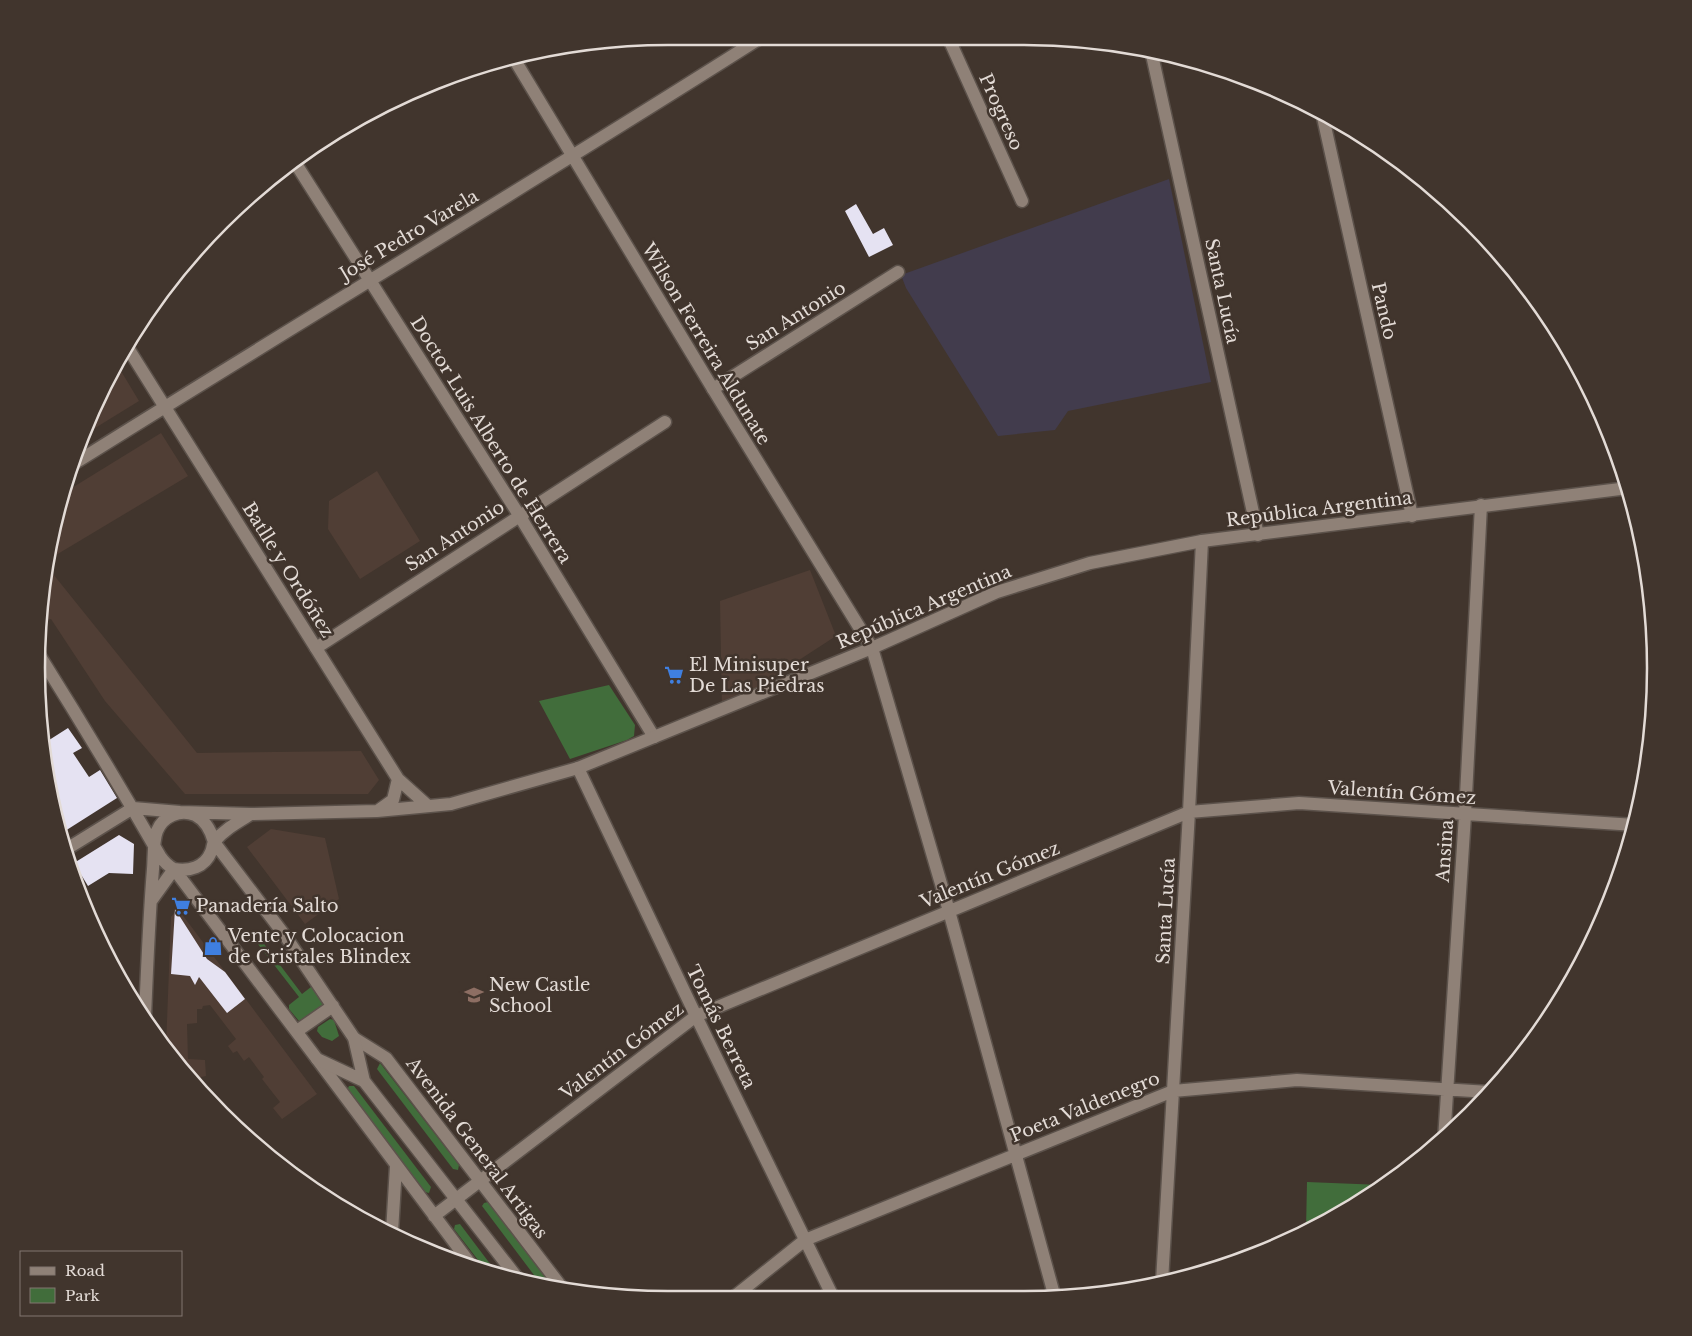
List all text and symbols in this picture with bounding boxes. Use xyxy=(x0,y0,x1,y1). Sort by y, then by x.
street label: Progreso xyxy=(974,70,1028,154)
street label: José Pedro Varela xyxy=(334,185,482,286)
street label: Santa Lucía xyxy=(1200,237,1244,345)
street label: Wilson Ferreira Aldunate xyxy=(636,238,775,449)
street label: San Antonio xyxy=(742,277,850,355)
street label: Pando xyxy=(1367,280,1401,342)
street label: Doctor Luis Alberto de Herrera xyxy=(406,312,576,568)
street label: República Argentina xyxy=(1225,487,1413,531)
street label: San Antonio xyxy=(401,496,509,576)
street label: Batlle y Ordóñez xyxy=(237,498,339,642)
street label: República Argentina xyxy=(833,560,1015,654)
place label: El Minisuper De Las Piedras xyxy=(689,654,825,697)
supermarket icon: El Minisuper De Las Piedras xyxy=(663,664,685,686)
street label: Valentín Gómez xyxy=(1326,777,1477,809)
street label: Ansina xyxy=(1432,819,1458,884)
street label: Valentín Gómez xyxy=(916,837,1063,913)
street label: Santa Lucía xyxy=(1152,857,1180,965)
supermarket icon: Panadería Salto xyxy=(170,895,192,917)
place label: Panadería Salto xyxy=(196,895,339,917)
place label: Vente y Colocacion de Cristales Blindex xyxy=(227,925,411,968)
shop icon: Vente y Colocacion de Cristales Blindex xyxy=(202,935,224,957)
street label: Tomás Berreta xyxy=(682,961,760,1093)
place label: New Castle School xyxy=(489,974,590,1017)
school or university icon: New Castle School xyxy=(463,984,485,1006)
street label: Valentín Gómez xyxy=(555,998,688,1105)
street label: Avenida General Artigas xyxy=(401,1052,552,1243)
street label: Poeta Valdenegro xyxy=(1007,1067,1163,1147)
legend xyxy=(20,1251,182,1316)
text: Road xyxy=(65,1261,105,1280)
text: Park xyxy=(65,1286,101,1305)

